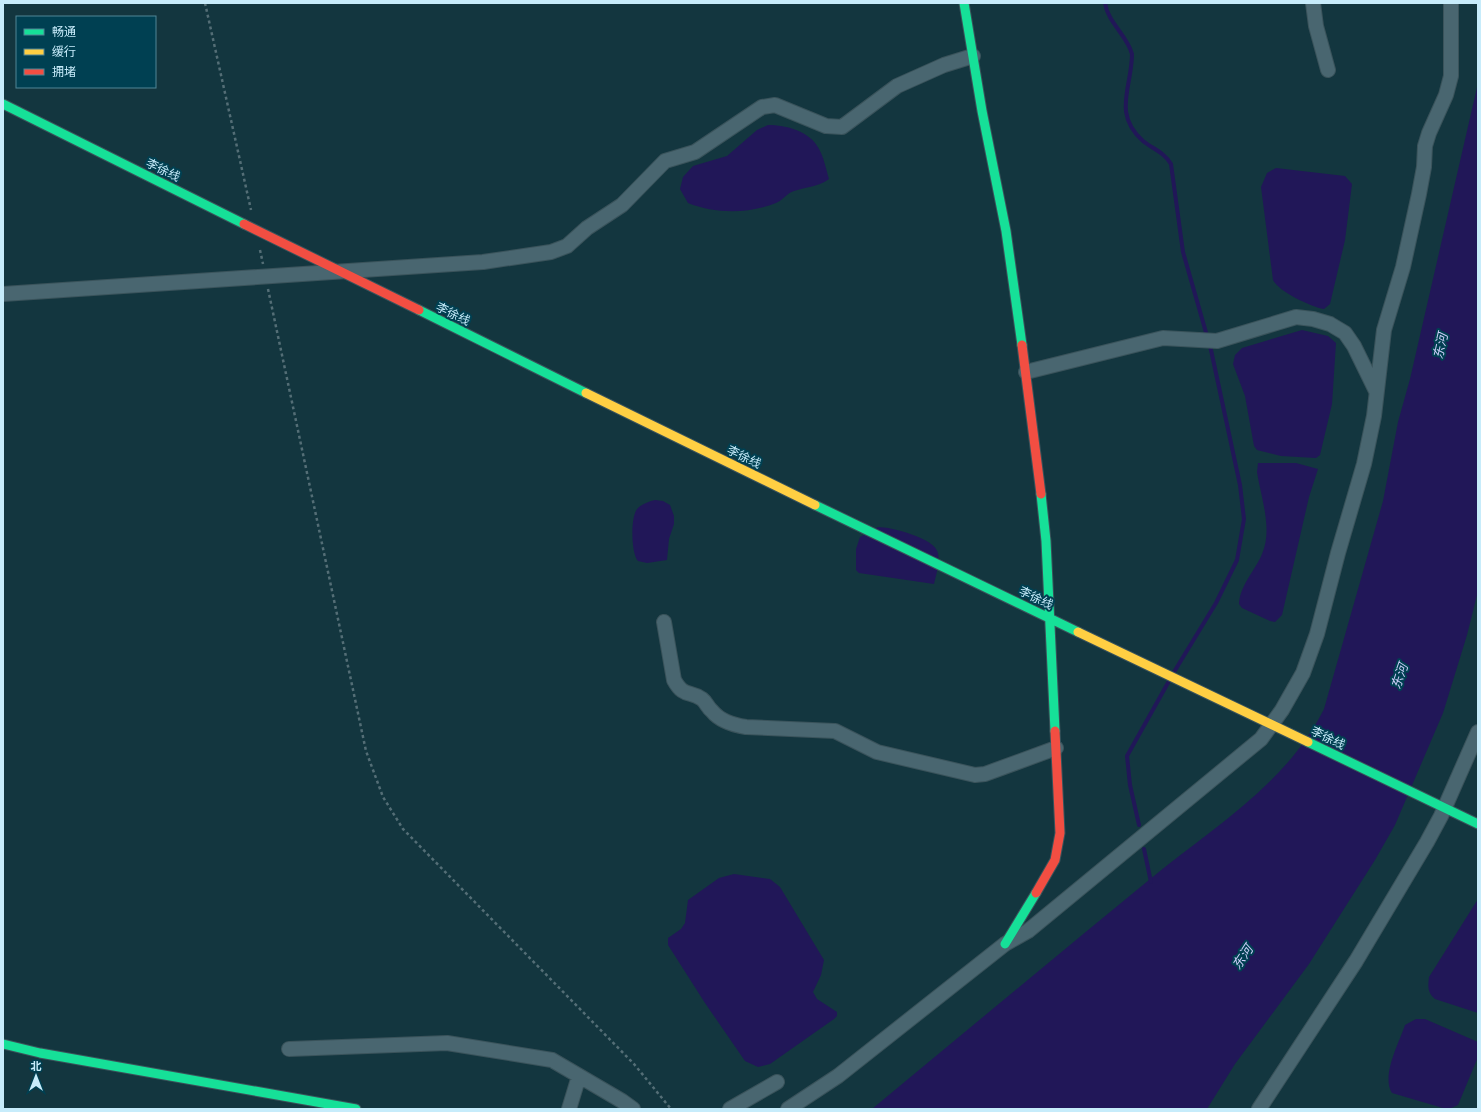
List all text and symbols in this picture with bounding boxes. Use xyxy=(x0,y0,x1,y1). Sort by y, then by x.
legend xyxy=(16,16,156,88)
text: 畅通 xyxy=(52,23,76,40)
text: 缓行 xyxy=(52,43,76,60)
text: 拥堵 xyxy=(52,63,76,80)
street label: 李徐线 xyxy=(143,154,183,185)
street label: 李徐线 xyxy=(433,298,473,329)
water label: 东河 xyxy=(1428,328,1452,361)
street label: 李徐线 xyxy=(724,441,764,472)
street label: 李徐线 xyxy=(1016,582,1056,613)
water label: 东河 xyxy=(1386,658,1413,691)
street label: 李徐线 xyxy=(1308,722,1348,753)
water label: 东河 xyxy=(1227,939,1258,973)
north arrow xyxy=(16,1056,56,1096)
text: 北 xyxy=(31,1058,42,1073)

